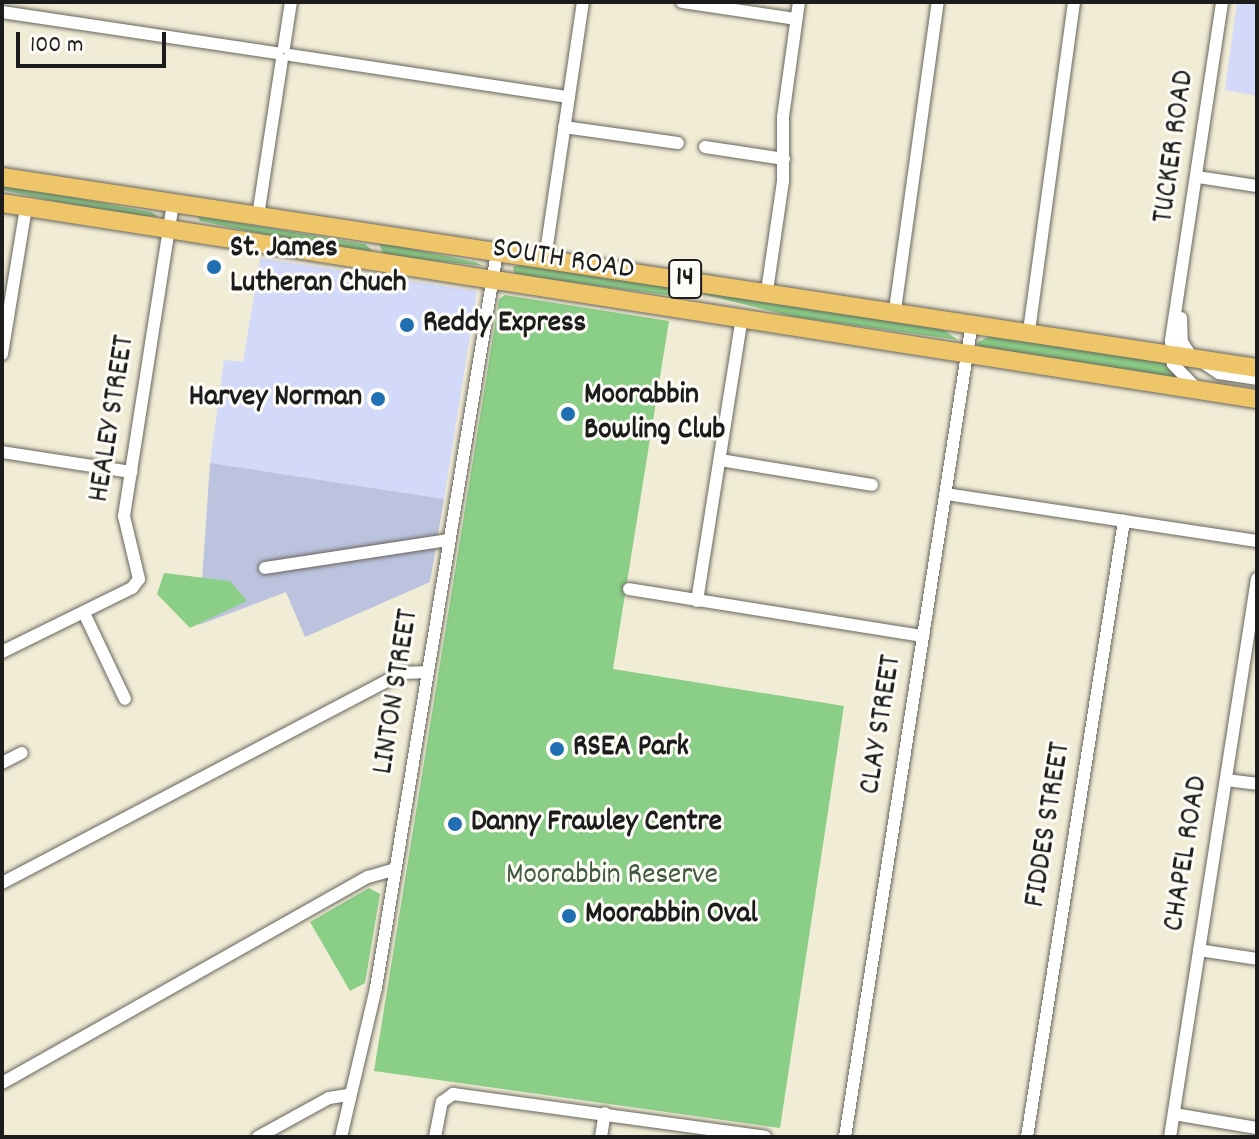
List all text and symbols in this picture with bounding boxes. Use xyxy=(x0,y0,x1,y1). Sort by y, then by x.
scale bar xyxy=(20,16,170,66)
text: 100 m xyxy=(30,29,83,63)
street label: TUCKER ROAD xyxy=(1147,68,1205,226)
place label: St. James Lutheran Chuch xyxy=(230,232,406,302)
street label: SOUTH ROAD xyxy=(490,232,636,290)
road number: 14 xyxy=(667,255,703,303)
marker: St. James Lutheran Chuch xyxy=(205,258,223,276)
place label: Reddy Express xyxy=(423,307,586,343)
marker: Reddy Express xyxy=(398,316,416,334)
street label: HEALEY STREET xyxy=(83,333,145,505)
place label: Moorabbin Bowling Club xyxy=(584,379,725,450)
place label: Harvey Norman xyxy=(189,381,362,417)
marker: Harvey Norman xyxy=(369,390,387,408)
marker: Moorabbin Bowling Club xyxy=(559,405,577,423)
street label: LINTON STREET xyxy=(367,607,429,777)
street label: CLAY STREET xyxy=(854,653,912,797)
place label: RSEA Park xyxy=(573,731,689,767)
marker: RSEA Park xyxy=(548,740,566,758)
street label: FIDDES STREET xyxy=(1019,740,1081,910)
street label: CHAPEL ROAD xyxy=(1158,774,1218,934)
place label: Danny Frawley Centre xyxy=(471,806,722,842)
marker: Danny Frawley Centre xyxy=(446,815,464,833)
park label: Moorabbin Reserve xyxy=(506,859,718,895)
place label: Moorabbin Oval xyxy=(585,898,758,934)
marker: Moorabbin Oval xyxy=(560,907,578,925)

